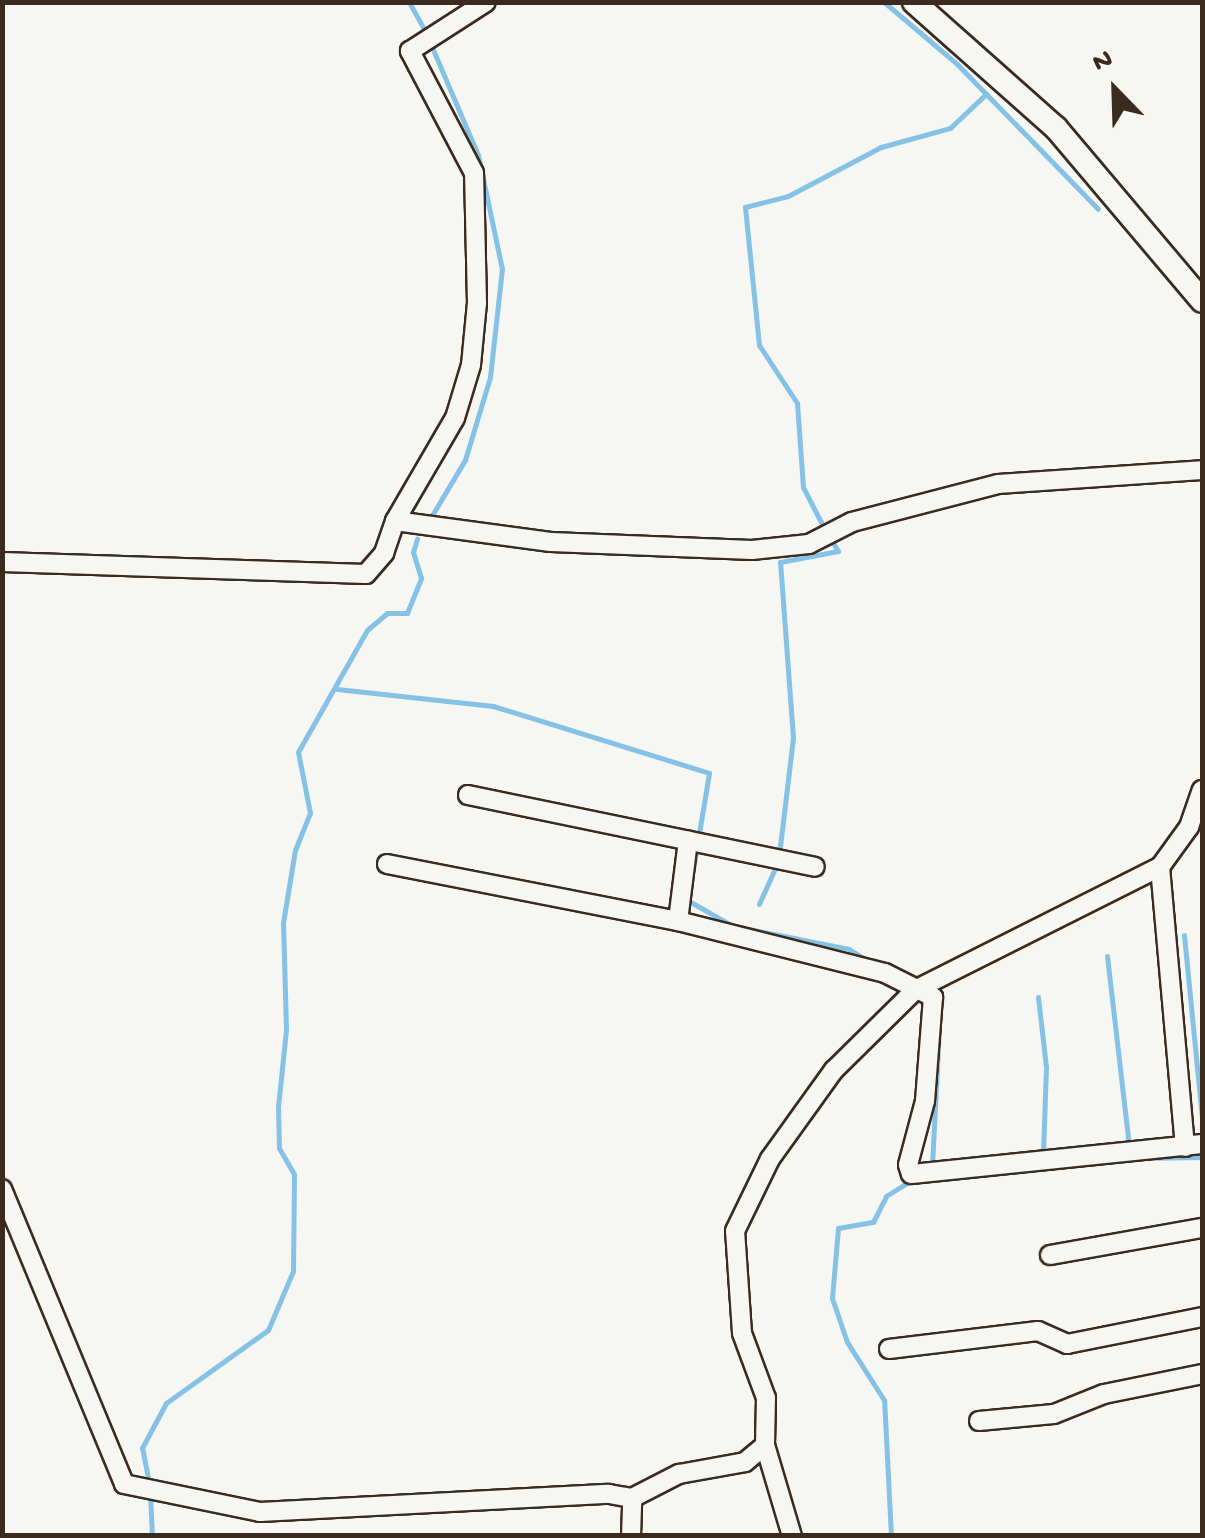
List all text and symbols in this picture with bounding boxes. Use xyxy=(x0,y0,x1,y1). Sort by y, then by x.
north arrow xyxy=(1065,40,1165,140)
text: N xyxy=(1088,43,1118,81)

